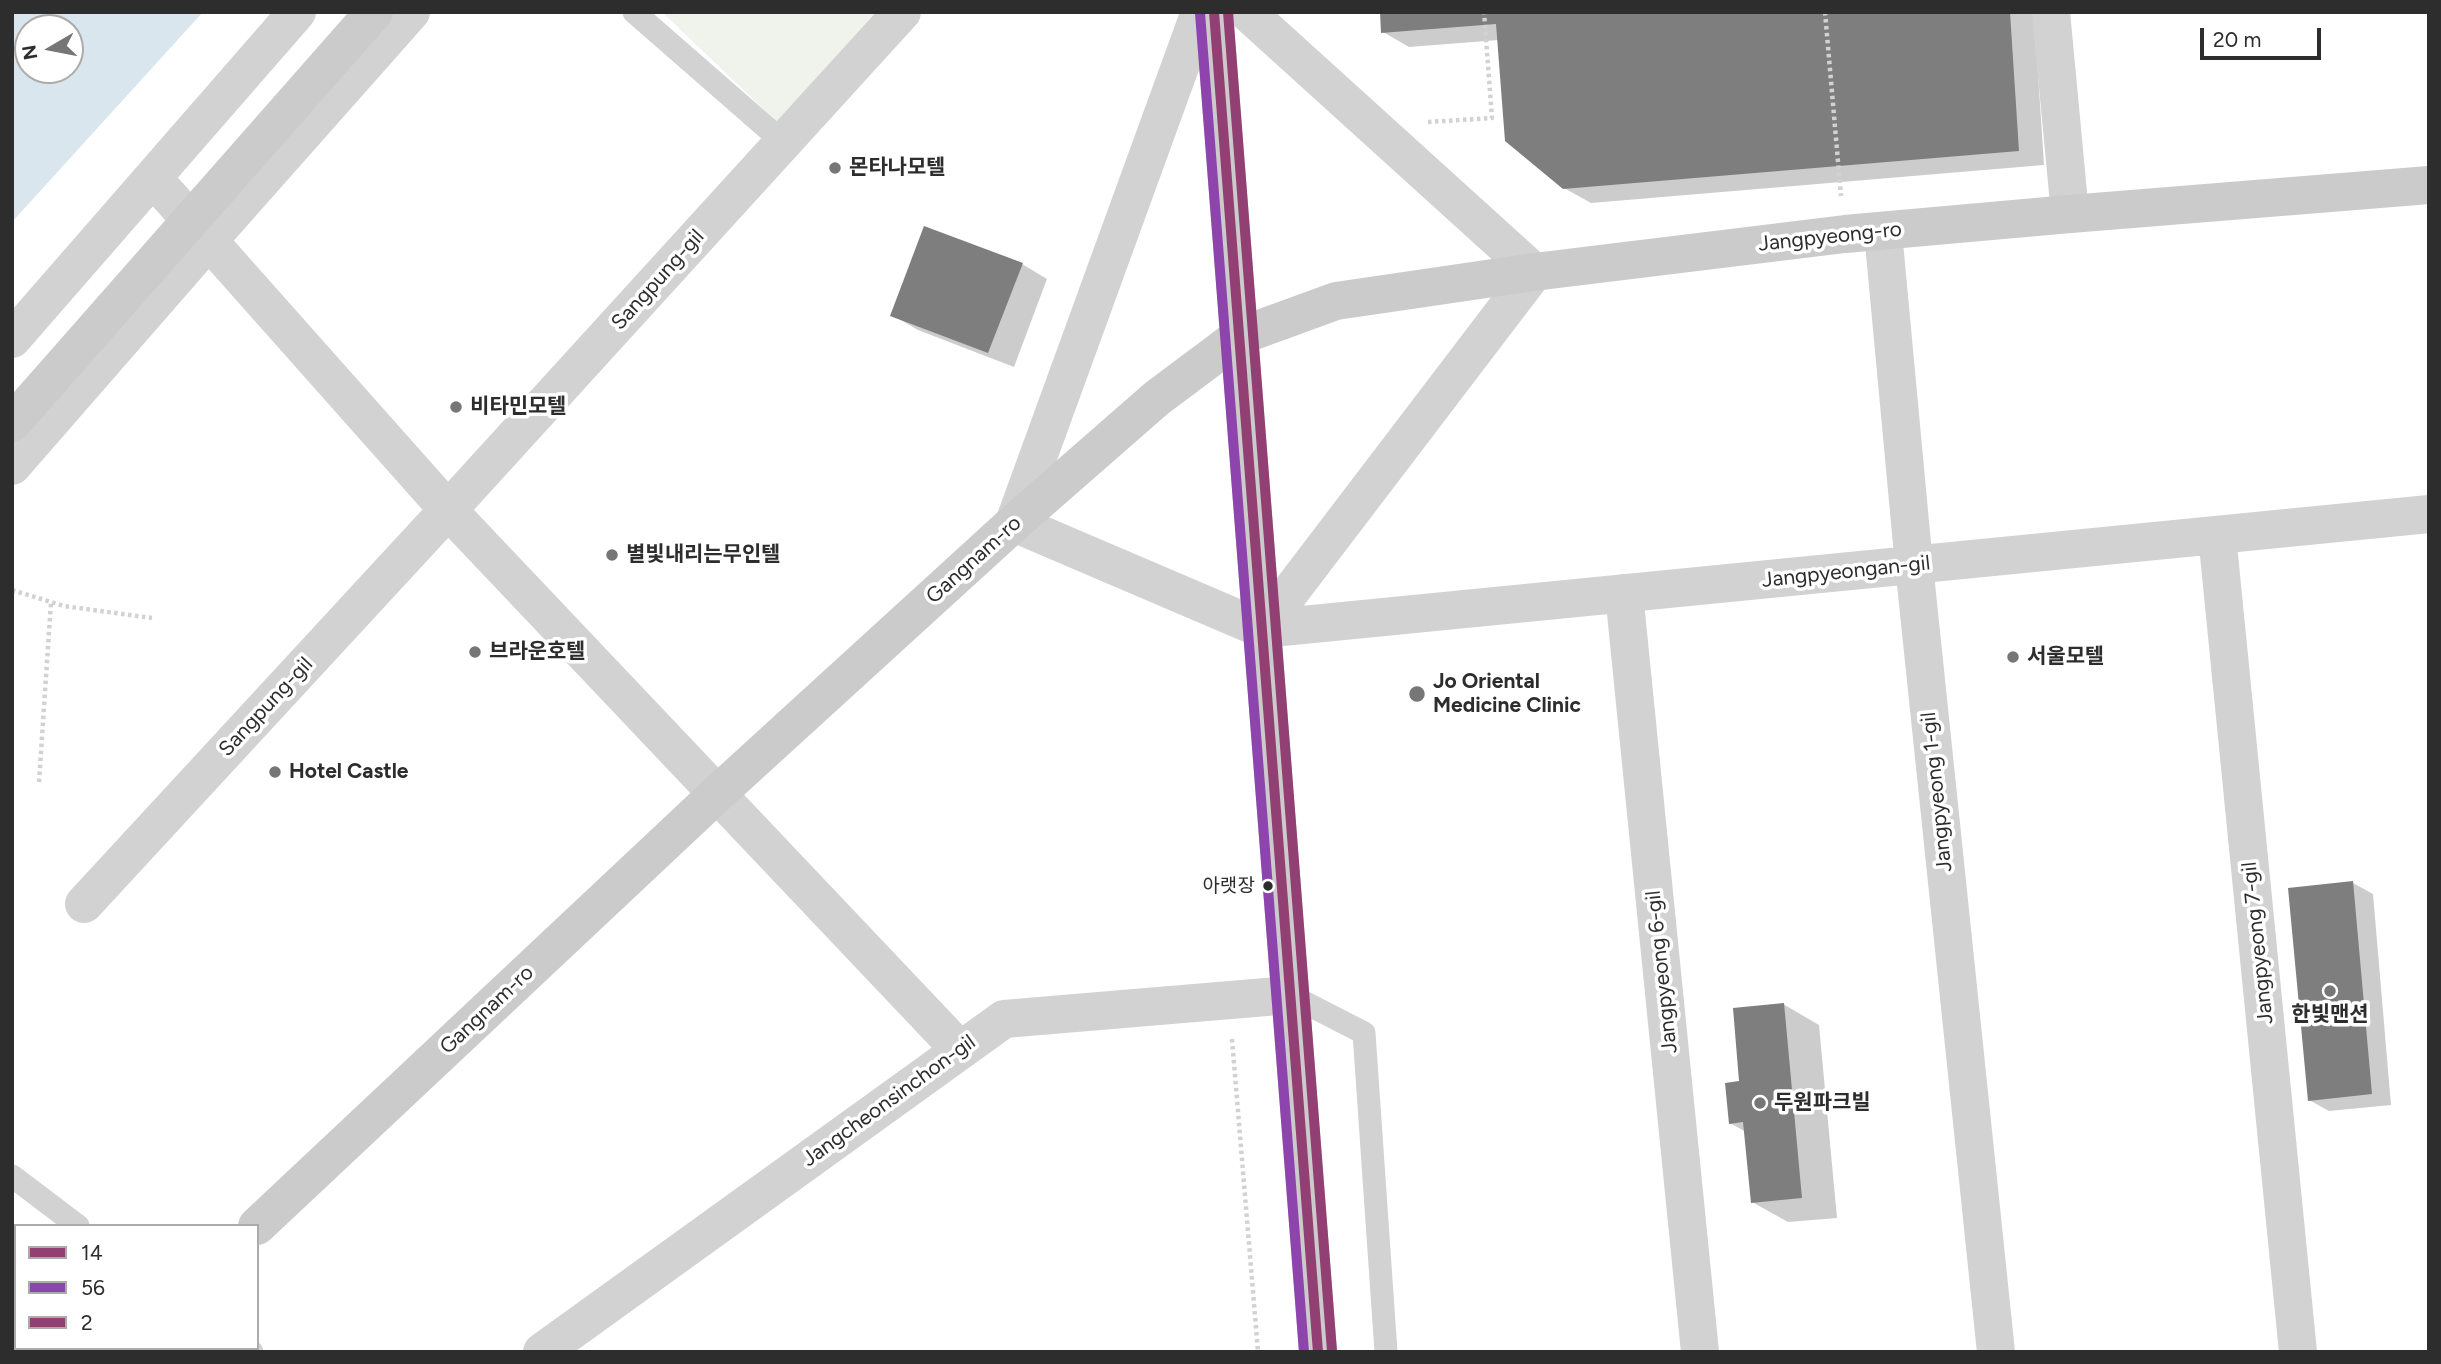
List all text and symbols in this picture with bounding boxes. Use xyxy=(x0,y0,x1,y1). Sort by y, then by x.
north arrow xyxy=(14,14,84,84)
scale bar xyxy=(2203,14,2324,58)
text: 20 m xyxy=(2213,27,2261,52)
text: N xyxy=(17,43,42,62)
place label: 몬타나모텔 xyxy=(849,155,946,181)
marker: 몬타나모텔 xyxy=(827,160,843,176)
street label: Jangpyeong-ro xyxy=(1757,217,1903,257)
street label: Sangpung-gil xyxy=(606,225,710,335)
place label: 비타민모텔 xyxy=(470,394,567,420)
marker: 비타민모텔 xyxy=(448,399,464,415)
street label: Gangnam-ro xyxy=(921,511,1027,609)
place label: 별빛내리는무인텔 xyxy=(626,542,781,568)
marker: 별빛내리는무인텔 xyxy=(604,547,620,563)
street label: Jangpyeongan-gil xyxy=(1761,551,1931,593)
place label: 브라운호텔 xyxy=(489,639,586,665)
marker: 브라운호텔 xyxy=(467,644,483,660)
place label: 서울모텔 xyxy=(2027,644,2104,670)
marker: 서울모텔 xyxy=(2005,649,2021,665)
street label: Sangpung-gil xyxy=(214,652,318,762)
place label: Jo Oriental Medicine Clinic xyxy=(1433,669,1581,719)
marker: Jo Oriental Medicine Clinic xyxy=(1407,684,1427,704)
street label: Jangpyeong 1-gil xyxy=(1916,711,1958,873)
place label: Hotel Castle xyxy=(289,759,408,785)
marker: Hotel Castle xyxy=(267,764,283,780)
street label: Jangpyeong 7-gil xyxy=(2237,861,2279,1025)
place label: 아랫장 xyxy=(1203,875,1255,897)
marker: 아랫장 xyxy=(1261,879,1275,893)
street label: Jangpyeong 6-gil xyxy=(1641,889,1683,1055)
street label: Gangnam-ro xyxy=(435,960,539,1060)
marker: 한빛맨션 xyxy=(2322,983,2338,999)
place label: 한빛맨션 xyxy=(2291,1002,2369,1028)
street label: Jangcheonsinchon-gil xyxy=(797,1030,981,1172)
place label: 두원파크빌 xyxy=(1774,1090,1871,1116)
marker: 두원파크빌 xyxy=(1752,1095,1768,1111)
legend xyxy=(14,1224,259,1350)
text: 14 xyxy=(81,1240,103,1265)
text: 56 xyxy=(81,1275,105,1300)
text: 2 xyxy=(81,1310,93,1335)

